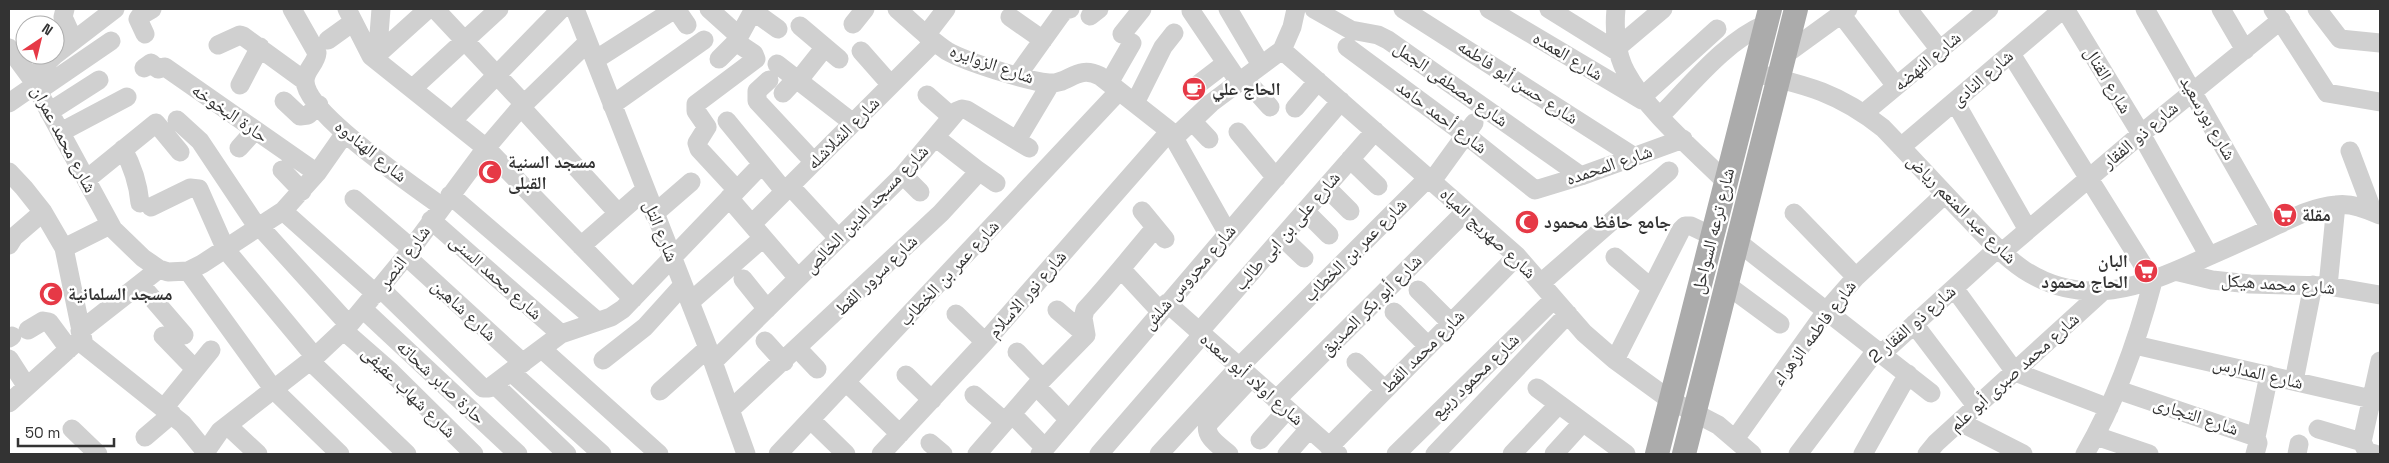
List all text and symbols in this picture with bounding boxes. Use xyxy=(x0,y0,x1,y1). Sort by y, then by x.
north arrow xyxy=(15,15,65,65)
text: N xyxy=(38,19,56,39)
street label: شارع العمده xyxy=(1529,26,1607,85)
street label: شارع النهضه xyxy=(1888,26,1965,96)
street label: شارع حسن أبو فاطمه xyxy=(1454,34,1583,129)
street label: شارع مصطفى الجمل xyxy=(1390,36,1513,132)
street label: شارع الزوايره xyxy=(947,38,1037,89)
street label: شارع القنال xyxy=(2079,42,2137,118)
street label: شارع النادى xyxy=(1946,44,2018,111)
street label: شارع بورسعيد xyxy=(2175,72,2242,164)
street label: شارع أحمد حامد xyxy=(1392,75,1492,158)
cafe icon: الحاج علي xyxy=(1181,76,1207,102)
place label: الحاج علي xyxy=(1212,77,1281,103)
street label: حارة البخوخه xyxy=(188,78,273,147)
street label: شارع محمد عمران xyxy=(27,81,102,196)
street label: شارع الشلاشله xyxy=(801,91,884,174)
street label: شارع ذو الفقار xyxy=(2096,96,2183,174)
street label: شارع الهنادوه xyxy=(330,114,412,187)
street label: شارع مسجد الدين الخالص xyxy=(798,139,933,278)
street label: شارع المحمده xyxy=(1563,139,1655,190)
street label: شارع عبد المنعم رياض xyxy=(1902,149,2022,269)
place label: مسجد السنية القبلى xyxy=(508,150,596,194)
mosque icon: مسجد السنية القبلى xyxy=(477,159,503,185)
street label: شارع على بن ابى طالب xyxy=(1229,166,1345,295)
street label: شارع ترعه السواحل xyxy=(1686,166,1739,296)
street label: شارع صهريج المياه xyxy=(1435,182,1541,284)
street label: شارع عمر بن الخطاب xyxy=(1298,193,1411,306)
street label: شارع التل xyxy=(639,197,684,265)
supermarket icon: مقلة xyxy=(2272,202,2298,228)
place label: مقلة xyxy=(2302,203,2331,226)
mosque icon: جامع حافظ محمود xyxy=(1514,209,1540,235)
place label: جامع حافظ محمود xyxy=(1544,210,1672,234)
street label: شارع عمر بن الخطاب xyxy=(893,215,1004,331)
street label: شارع محروس شلش xyxy=(1137,219,1241,334)
street label: شارع النصر xyxy=(372,220,435,294)
street label: شارع محمد السنى xyxy=(445,229,548,324)
street label: شارع سرور القط xyxy=(829,229,922,320)
street label: شارع نور الاسلام xyxy=(982,245,1072,343)
street label: شارع أبو بكر الصديق xyxy=(1315,249,1426,360)
place label: البان الحاج محمود xyxy=(2041,249,2128,293)
supermarket icon: البان الحاج محمود xyxy=(2133,258,2159,284)
street label: شارع محمد هيكل xyxy=(2220,268,2336,299)
street label: شارع شاهين xyxy=(427,273,502,346)
street label: شارع فاطمه الزهراء xyxy=(1766,275,1861,390)
street label: شارع ذو الفقار 2 xyxy=(1863,279,1960,368)
mosque icon: مسجد السلمانية xyxy=(38,281,64,307)
place label: مسجد السلمانية xyxy=(68,282,173,305)
street label: شارع محمد القط xyxy=(1376,304,1469,397)
street label: شارع محمد صبرى أبو علم xyxy=(1944,307,2084,437)
street label: شارع اولاد أبو سعده xyxy=(1196,327,1309,430)
street label: شارع محمود ربيع xyxy=(1426,328,1524,424)
street label: حارة صابر شحاته xyxy=(392,335,491,429)
street label: شارع شهاب عفيفى xyxy=(357,341,461,442)
street label: شارع المدارس xyxy=(2211,351,2306,394)
street label: شارع التجارى xyxy=(2151,391,2242,440)
scale bar xyxy=(18,416,114,448)
text: 50 m xyxy=(25,423,60,442)

